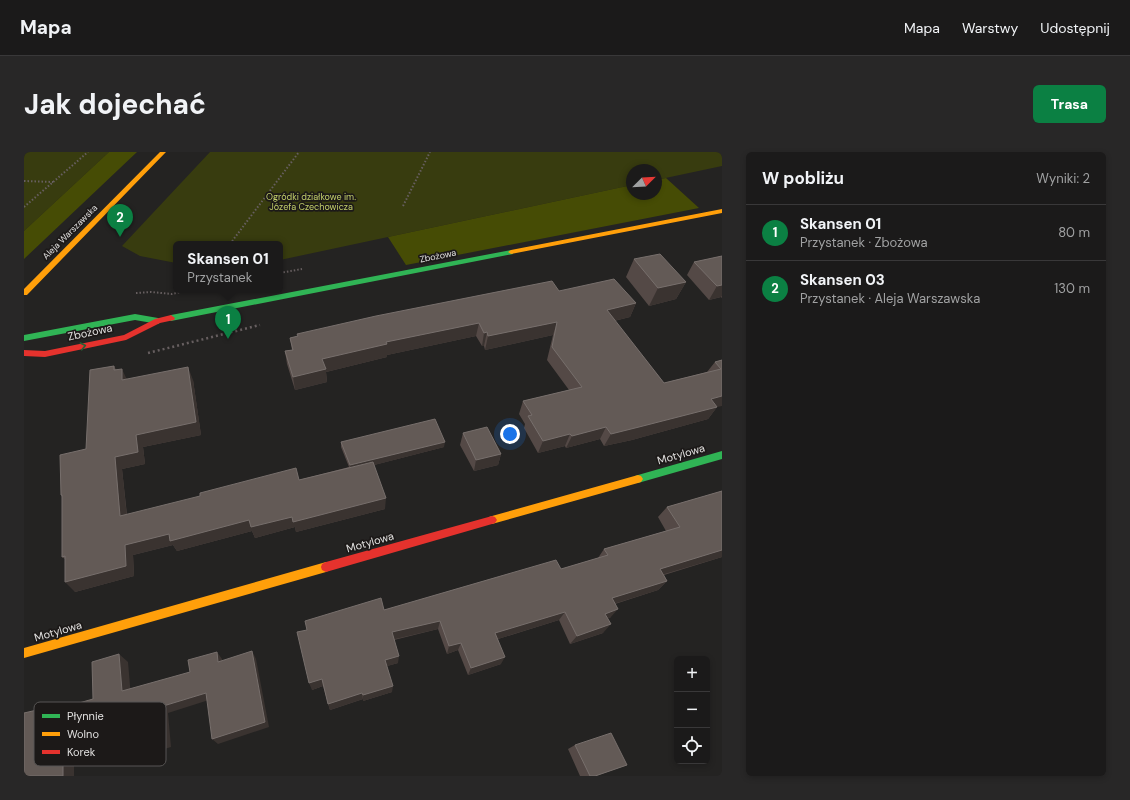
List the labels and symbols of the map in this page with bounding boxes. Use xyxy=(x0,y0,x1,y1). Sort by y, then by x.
north arrow xyxy=(626,164,662,200)
park label: Ogródki działkowe im. Józefa Czechowicza xyxy=(266,191,356,213)
street label: Aleja Warszawska xyxy=(40,202,100,262)
pin: 2 xyxy=(107,204,133,237)
street label: Zbożowa xyxy=(419,247,457,265)
pin: 1 xyxy=(215,306,241,339)
street label: Zbożowa xyxy=(67,320,113,344)
one-way arrow xyxy=(80,342,86,350)
your location xyxy=(500,424,520,444)
street label: Motylowa xyxy=(656,441,706,467)
street label: Motylowa xyxy=(345,529,395,555)
street label: Motylowa xyxy=(33,618,83,644)
legend xyxy=(34,702,166,766)
text: Płynnie xyxy=(67,709,104,723)
text: Wolno xyxy=(67,727,99,741)
text: Korek xyxy=(67,745,96,759)

